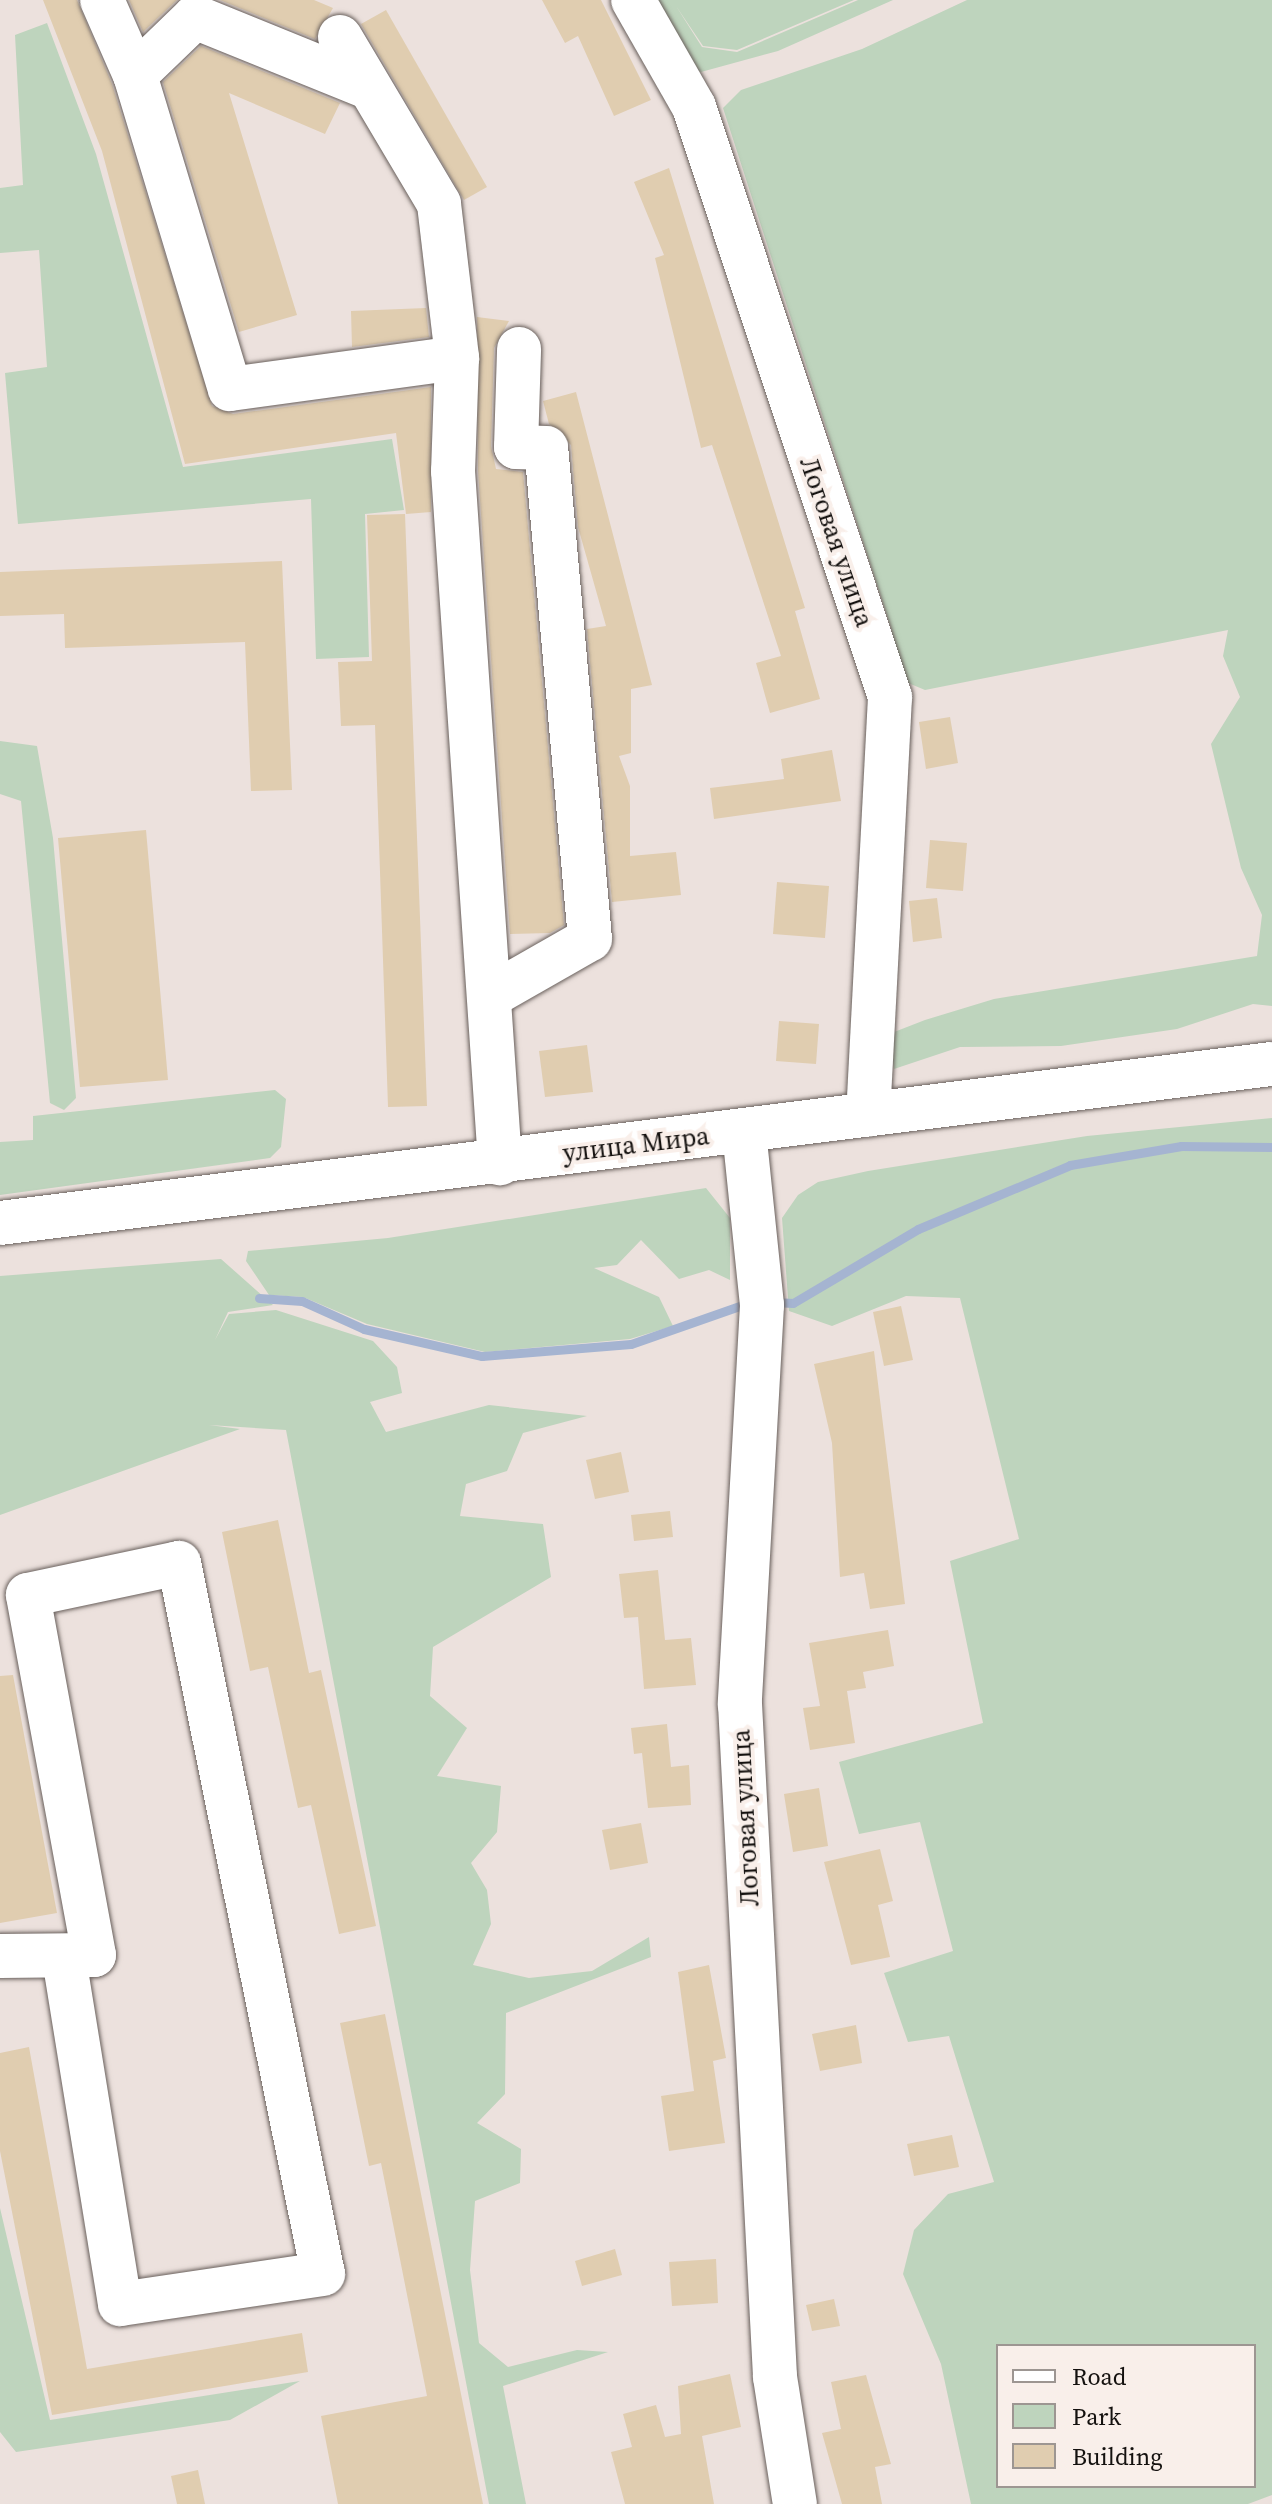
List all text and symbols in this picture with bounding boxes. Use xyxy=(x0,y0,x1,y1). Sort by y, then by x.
street label: Логовая улица xyxy=(792,453,880,631)
street label: улица Мира xyxy=(561,1121,711,1169)
street label: Логовая улица xyxy=(726,1729,766,1907)
legend xyxy=(996,2344,1256,2488)
text: Road xyxy=(1072,2360,1126,2393)
text: Park xyxy=(1072,2400,1121,2433)
text: Building xyxy=(1072,2440,1163,2473)

